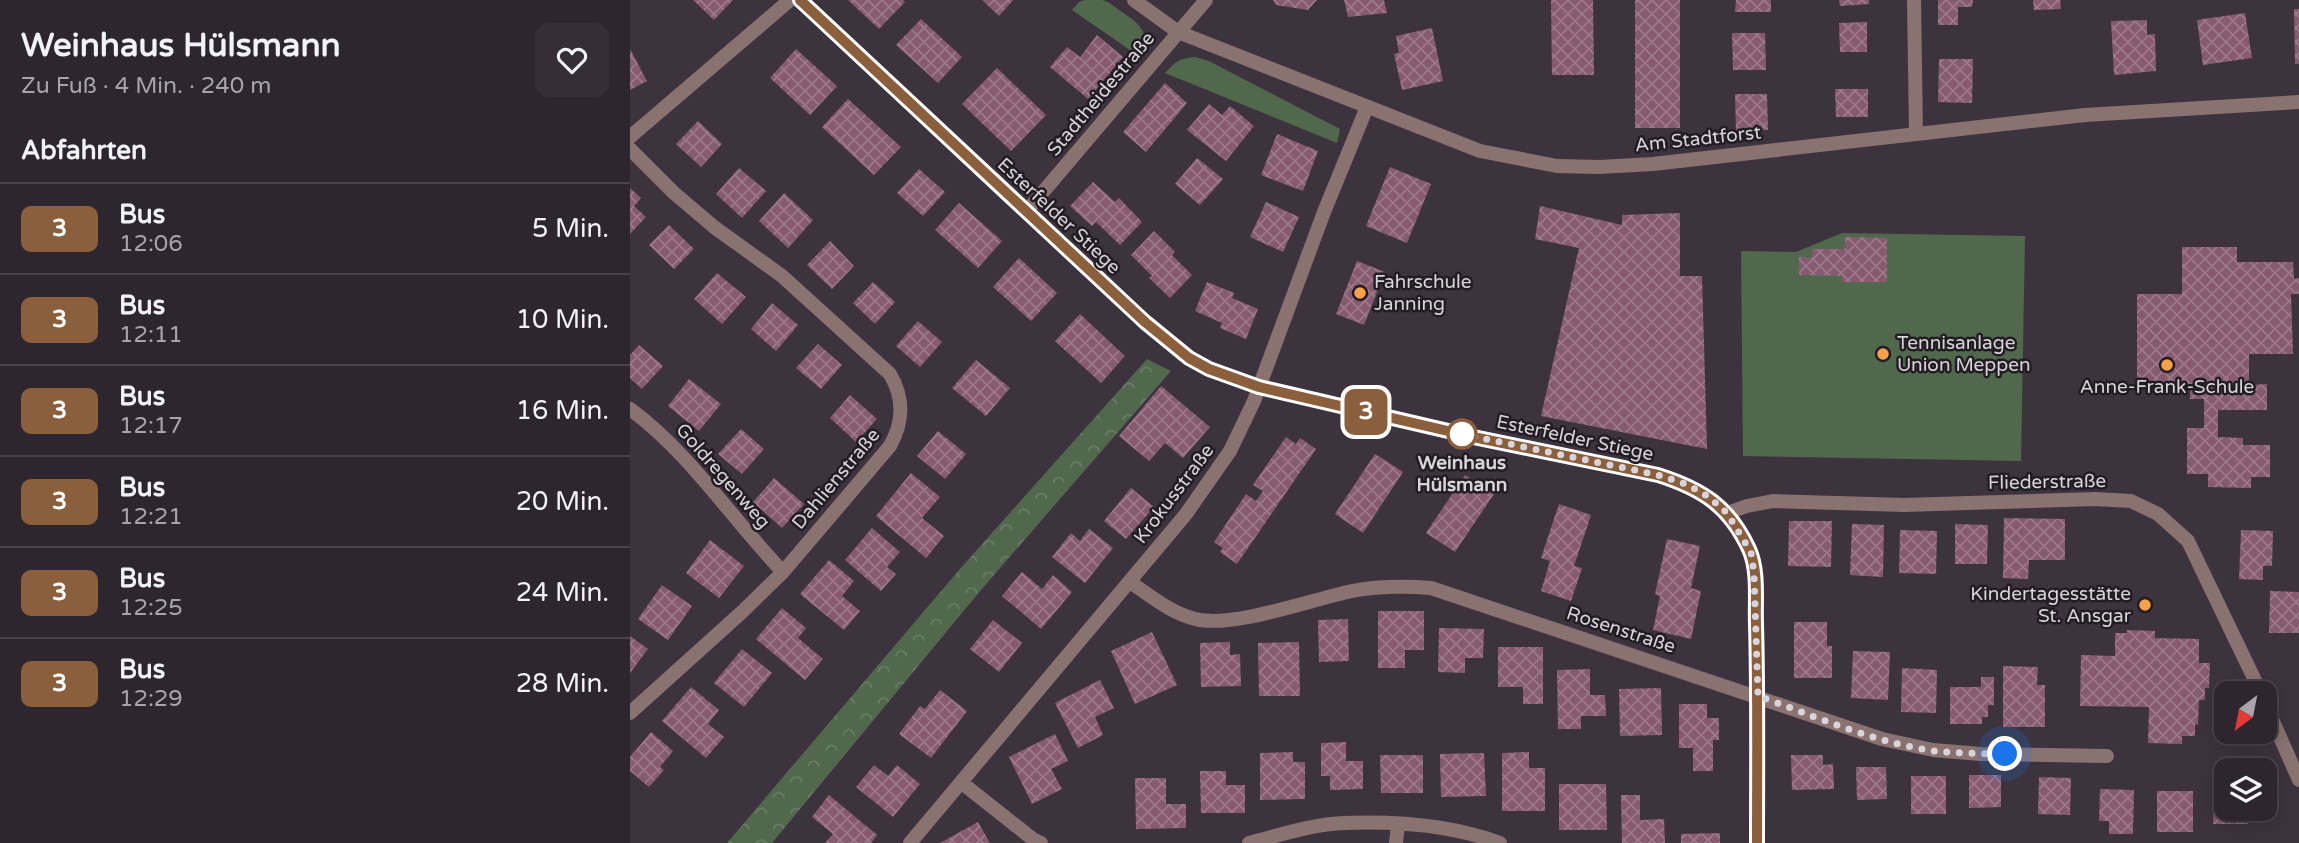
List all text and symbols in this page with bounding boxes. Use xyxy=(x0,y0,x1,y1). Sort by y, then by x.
button: heart xyxy=(535,23,609,97)
text: Weinhaus Hülsmann xyxy=(21,26,341,65)
street label: Stadtheidestraße xyxy=(1043,28,1159,160)
text: Zu Fuß · 4 Min. · 240 m xyxy=(21,72,271,100)
street label: Am Stadtforst xyxy=(1634,121,1762,157)
text: Abfahrten xyxy=(21,135,147,166)
street label: Esterfelder Stiege xyxy=(993,153,1125,279)
text: Bus xyxy=(119,199,165,230)
text: 5 Min. xyxy=(532,213,609,244)
text: 3 xyxy=(52,214,67,243)
text: 12:06 xyxy=(119,230,183,258)
place label: Fahrschule Janning xyxy=(1374,271,1471,315)
marker: Fahrschule Janning xyxy=(1352,285,1368,301)
text: Bus xyxy=(119,290,165,321)
text: 10 Min. xyxy=(516,304,609,335)
text: 3 xyxy=(52,305,67,334)
text: 12:11 xyxy=(119,321,183,349)
place label: Tennisanlage Union Meppen xyxy=(1897,332,2031,376)
marker: Tennisanlage Union Meppen xyxy=(1875,346,1891,362)
marker: Anne-Frank-Schule xyxy=(2159,357,2175,373)
place label: Anne-Frank-Schule xyxy=(2080,376,2254,398)
text: Bus xyxy=(119,381,165,412)
line badge: 3 xyxy=(1343,389,1389,435)
text: 16 Min. xyxy=(516,395,609,426)
text: 3 xyxy=(52,396,67,425)
text: 3 xyxy=(1358,397,1374,426)
street label: Esterfelder Stiege xyxy=(1494,411,1656,465)
text: 12:17 xyxy=(119,412,183,440)
street label: Goldregenweg xyxy=(671,419,775,533)
marker: Weinhaus Hülsmann xyxy=(1447,419,1477,449)
street label: Dahlienstraße xyxy=(787,424,885,534)
street label: Krokusstraße xyxy=(1129,440,1219,548)
place label: Weinhaus Hülsmann xyxy=(1417,452,1507,496)
street label: Fliederstraße xyxy=(1988,470,2106,494)
text: Bus xyxy=(119,472,165,503)
text: 20 Min. xyxy=(516,486,609,517)
text: 3 xyxy=(52,487,67,516)
text: 12:21 xyxy=(119,503,183,531)
text: Bus xyxy=(119,563,165,594)
text: 24 Min. xyxy=(516,577,609,608)
text: 3 xyxy=(52,578,67,607)
place label: Kindertagesstätte St. Ansgar xyxy=(1970,583,2132,627)
text: 12:25 xyxy=(119,594,183,622)
marker: Kindertagesstätte St. Ansgar xyxy=(2137,597,2153,613)
street label: Rosenstraße xyxy=(1564,602,1678,658)
text: Bus xyxy=(119,654,165,685)
text: 28 Min. xyxy=(516,668,609,699)
text: 3 xyxy=(52,669,67,698)
north arrow xyxy=(2214,681,2277,744)
map controls xyxy=(2214,681,2277,821)
text: 12:29 xyxy=(119,685,183,713)
your location xyxy=(1987,736,2022,771)
button: layers xyxy=(2214,758,2277,821)

